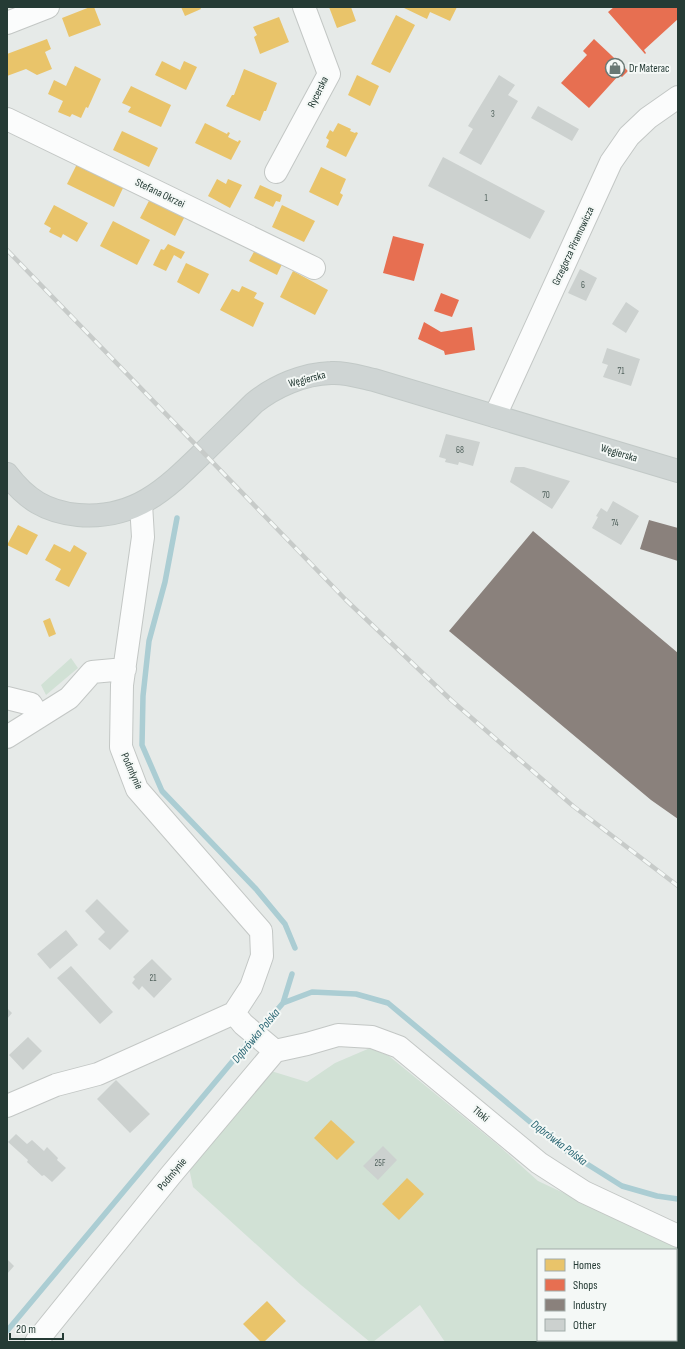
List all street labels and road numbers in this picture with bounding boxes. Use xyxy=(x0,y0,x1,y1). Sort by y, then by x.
street label: Rycerska xyxy=(305,74,331,110)
street label: Stefana Okrzei xyxy=(133,175,187,211)
street label: Grzegorza Piramowicza xyxy=(549,205,597,287)
street label: Węgierska xyxy=(287,368,327,390)
street label: Węgierska xyxy=(599,441,639,465)
street label: Podmłynie xyxy=(118,751,146,791)
street label: Tłoki xyxy=(470,1103,492,1125)
street label: Podmłynie xyxy=(155,1155,189,1193)

